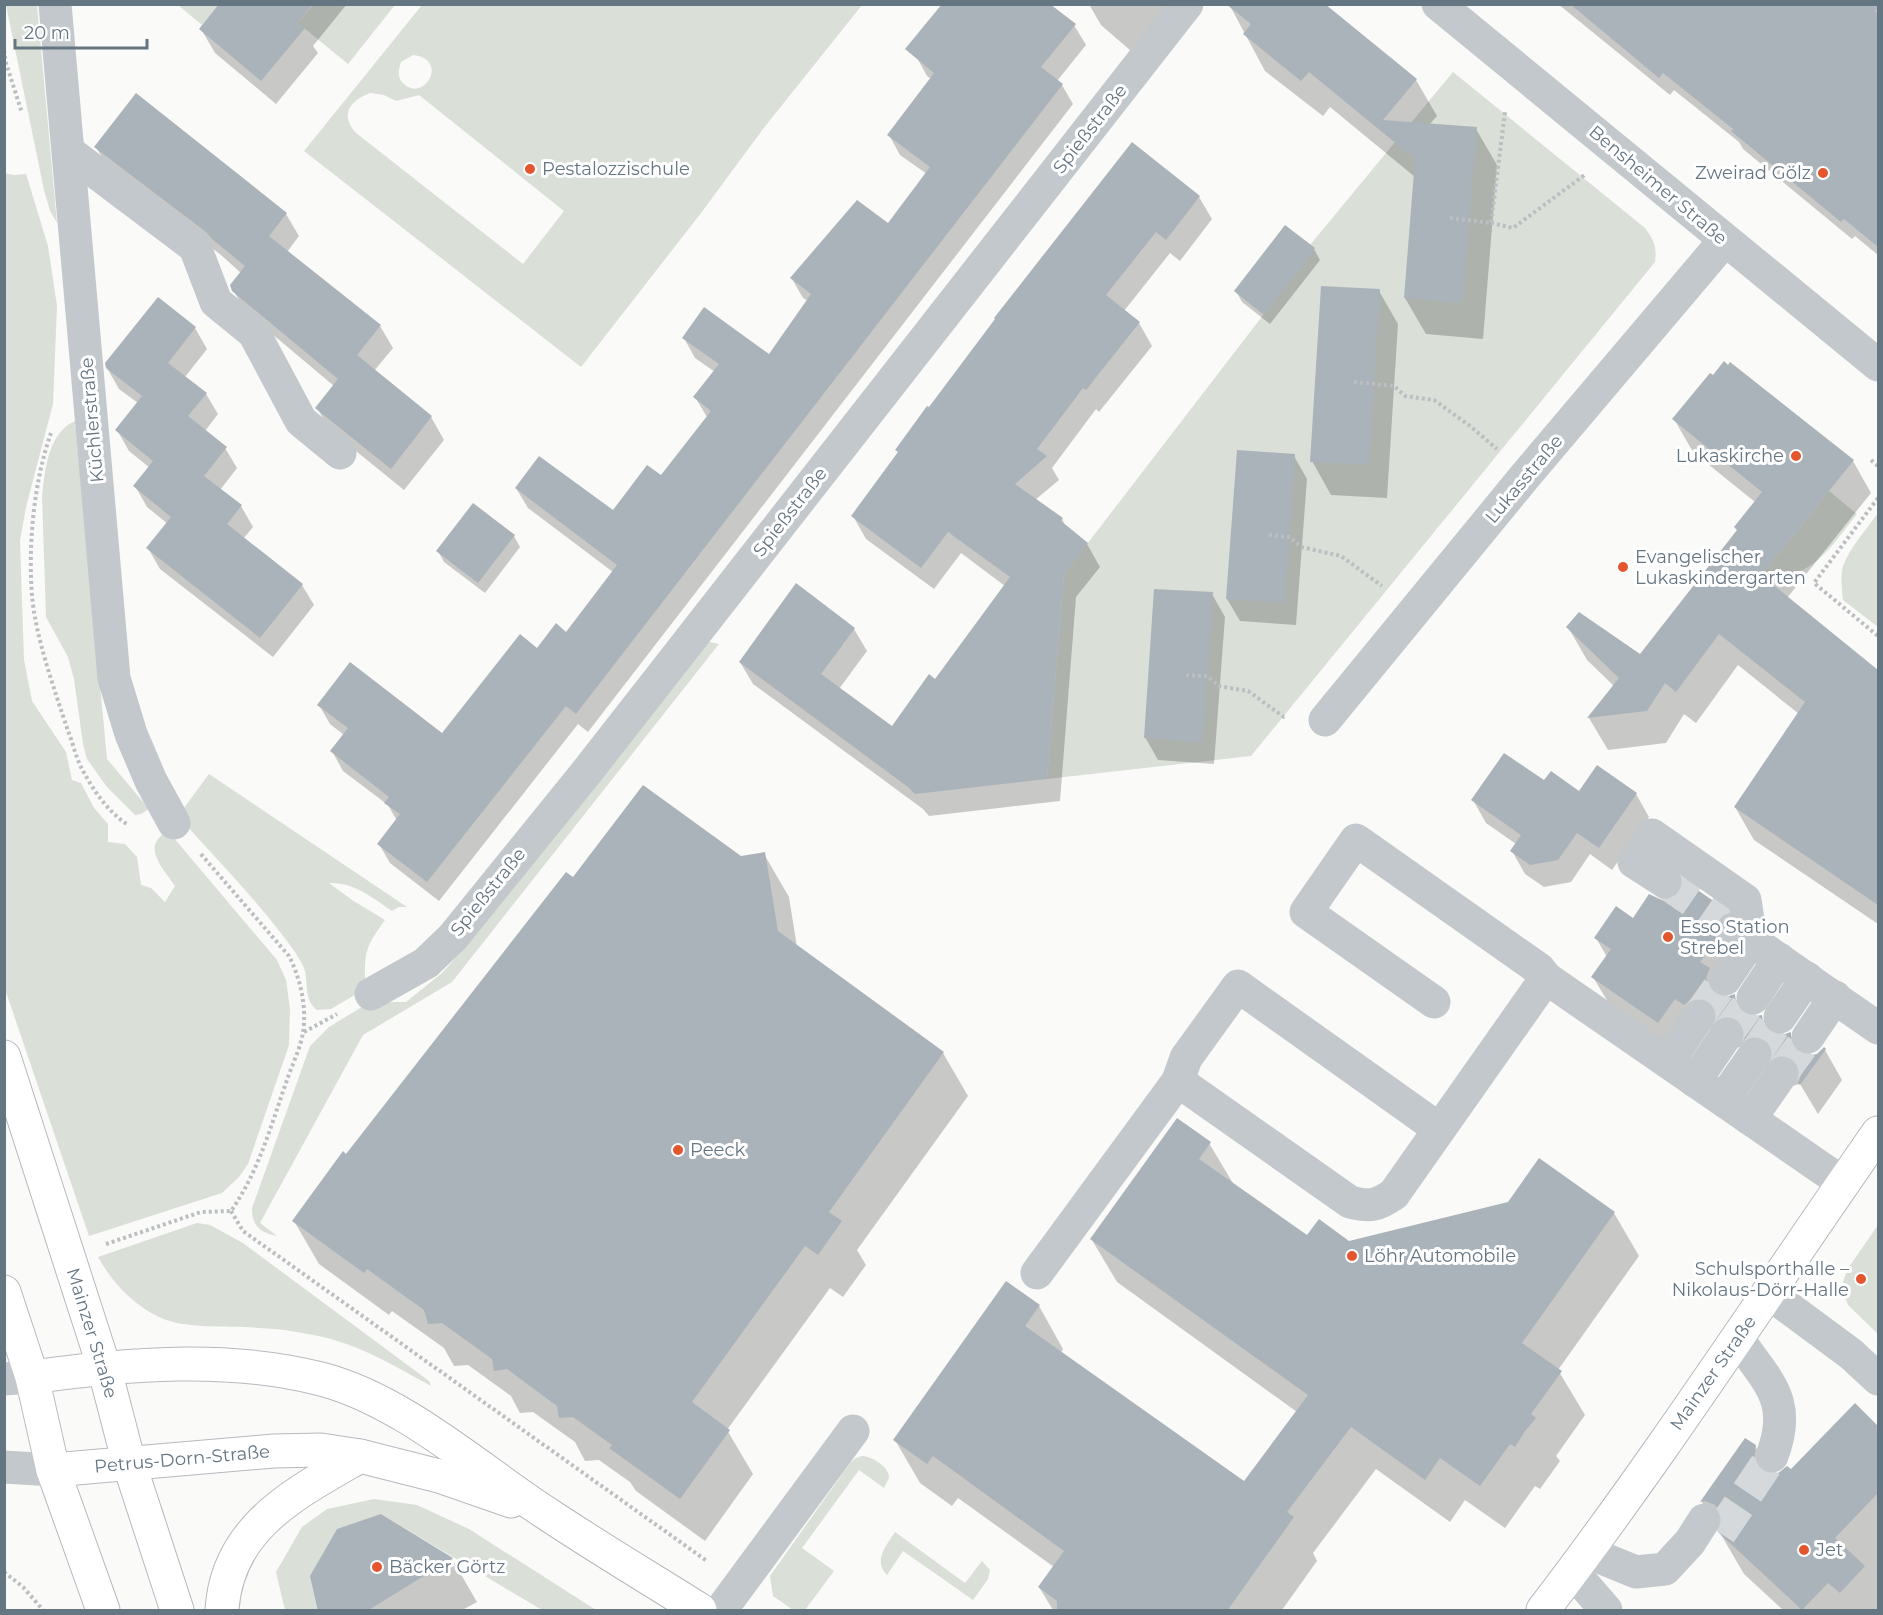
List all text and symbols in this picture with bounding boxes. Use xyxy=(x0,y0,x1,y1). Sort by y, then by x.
scale bar xyxy=(15,12,147,50)
text: 20 m xyxy=(24,22,70,44)
street label: Spießstraße xyxy=(1048,80,1132,178)
street label: Bensheimer Straße xyxy=(1584,121,1732,249)
place label: Pestalozzischule xyxy=(542,158,690,180)
marker: Pestalozzischule xyxy=(523,162,537,176)
place label: Zweirad Gölz xyxy=(1695,162,1811,184)
marker: Zweirad Gölz xyxy=(1816,166,1830,180)
street label: Küchlerstraße xyxy=(76,356,108,484)
street label: Lukasstraße xyxy=(1481,430,1567,528)
place label: Lukaskirche xyxy=(1676,445,1784,467)
marker: Lukaskirche xyxy=(1789,449,1803,463)
street label: Spießstraße xyxy=(748,463,832,561)
place label: Evangelischer Lukaskindergarten xyxy=(1635,546,1806,589)
marker: Evangelischer Lukaskindergarten xyxy=(1616,560,1630,574)
street label: Spießstraße xyxy=(446,843,530,941)
place label: Esso Station Strebel xyxy=(1680,916,1790,959)
marker: Esso Station Strebel xyxy=(1661,930,1675,944)
place label: Peeck xyxy=(690,1139,745,1161)
marker: Peeck xyxy=(671,1143,685,1157)
place label: Löhr Automobile xyxy=(1364,1245,1516,1267)
marker: Löhr Automobile xyxy=(1345,1249,1359,1263)
place label: Schulsporthalle – Nikolaus-Dörr-Halle xyxy=(1672,1258,1849,1301)
street label: Mainzer Straße xyxy=(62,1265,122,1401)
marker: Schulsporthalle – Nikolaus-Dörr-Halle xyxy=(1854,1272,1868,1286)
street label: Mainzer Straße xyxy=(1665,1311,1761,1435)
street label: Petrus-Dorn-Straße xyxy=(93,1440,271,1478)
place label: Jet xyxy=(1815,1539,1843,1561)
marker: Jet xyxy=(1797,1543,1811,1557)
place label: Bäcker Görtz xyxy=(389,1556,506,1578)
marker: Bäcker Görtz xyxy=(370,1560,384,1574)

